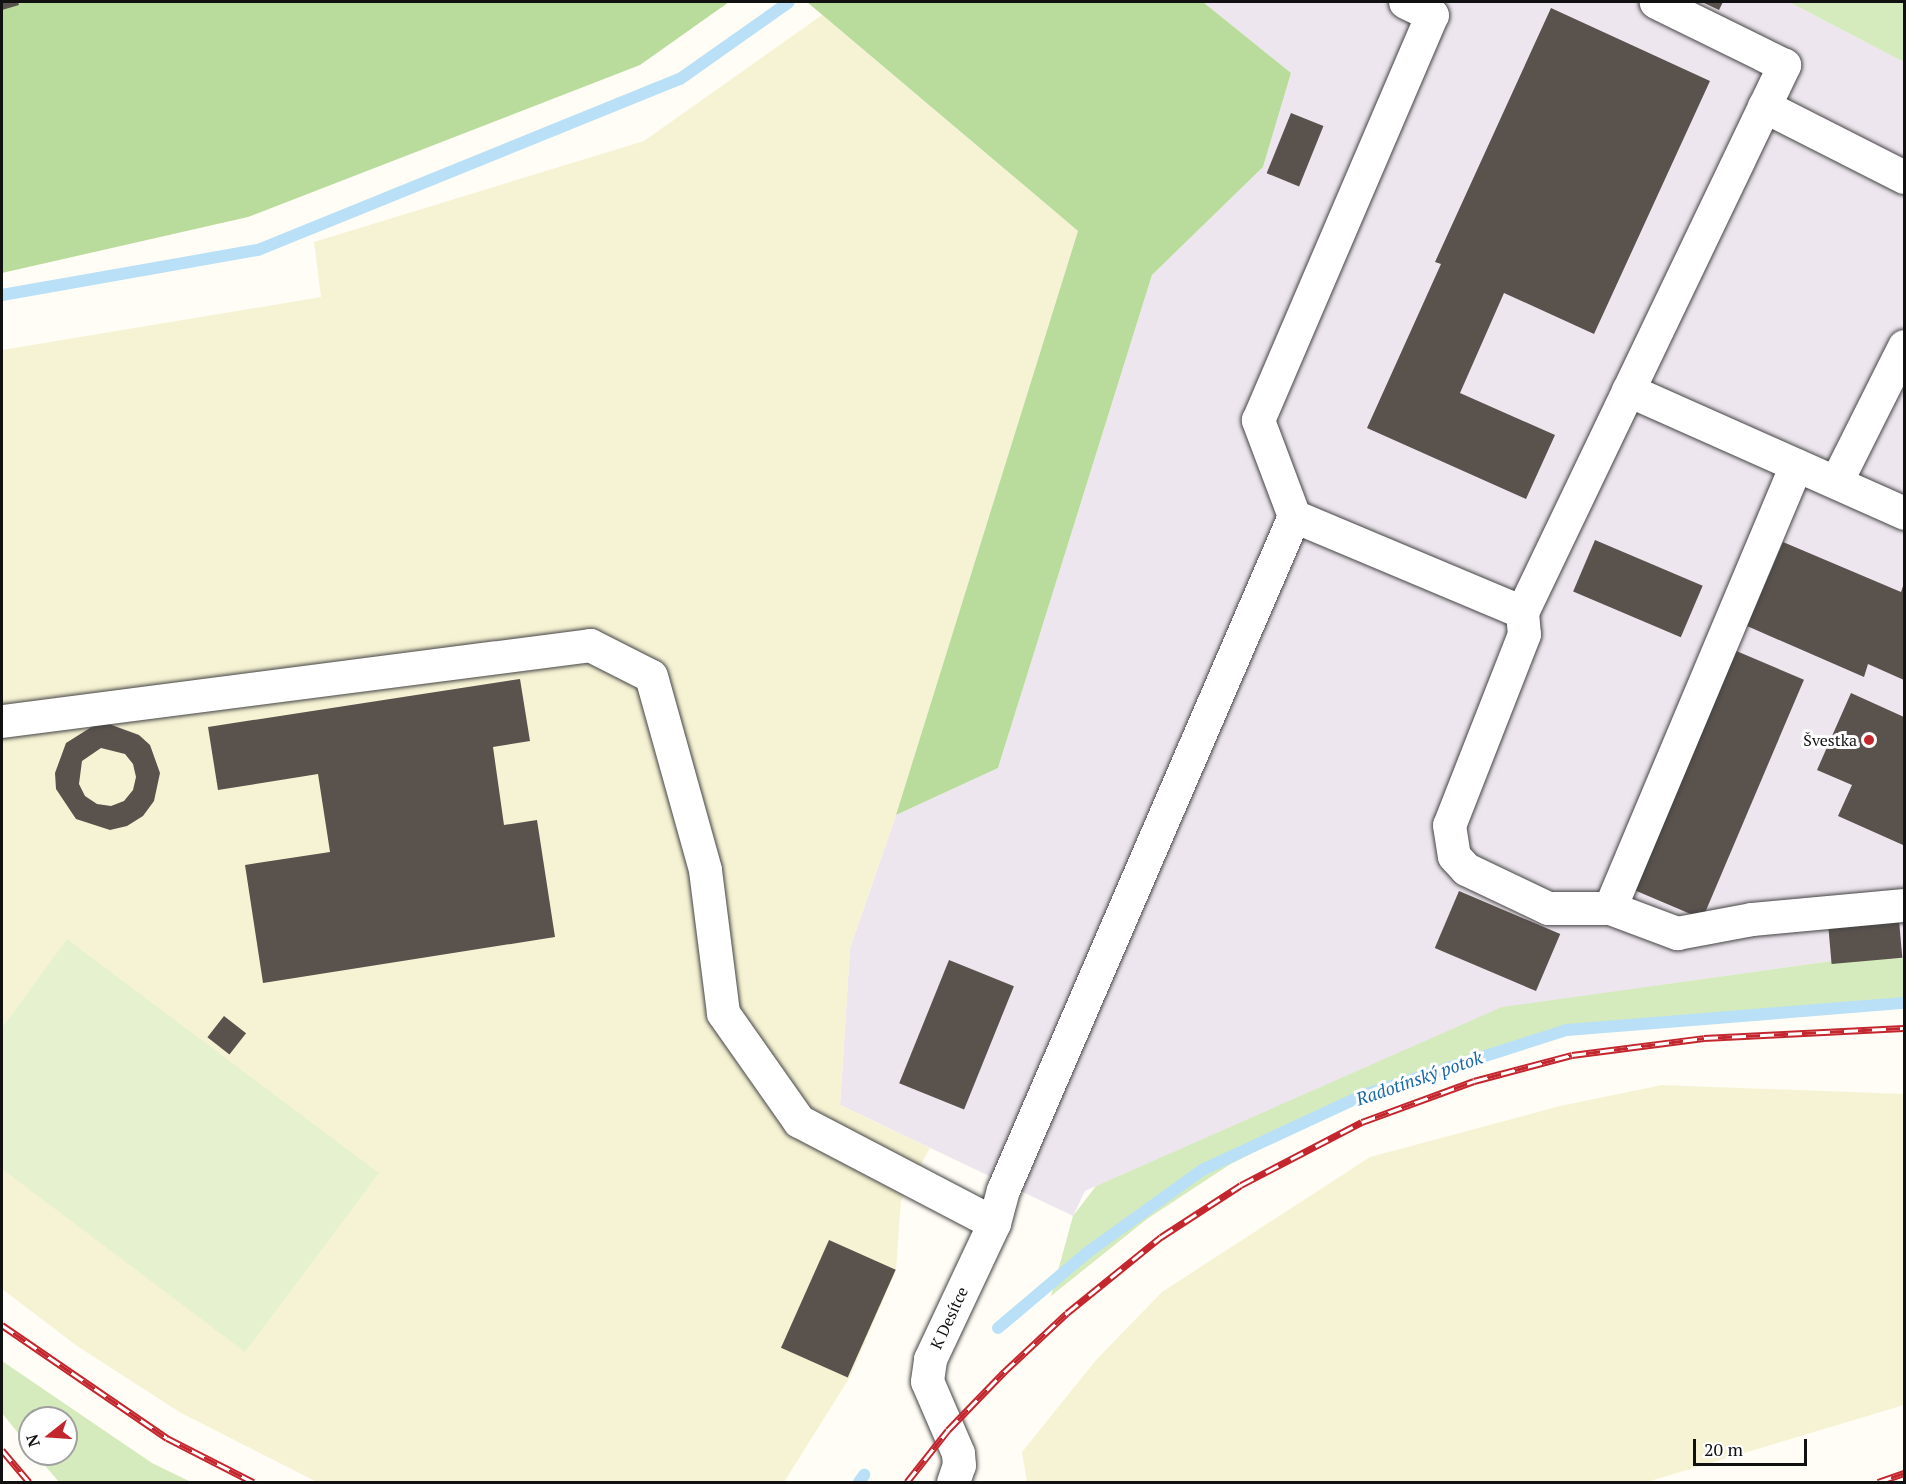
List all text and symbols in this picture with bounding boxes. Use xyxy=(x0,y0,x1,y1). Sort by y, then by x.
place label: Švestka xyxy=(1803,730,1857,750)
marker: Švestka xyxy=(1862,733,1876,747)
water label: Radotínský potok xyxy=(1353,1046,1485,1110)
street label: K Desítce xyxy=(926,1284,972,1352)
north arrow xyxy=(18,1406,78,1466)
scale bar xyxy=(1696,1427,1810,1465)
text: N xyxy=(20,1432,45,1450)
text: 20 m xyxy=(1704,1437,1743,1461)

